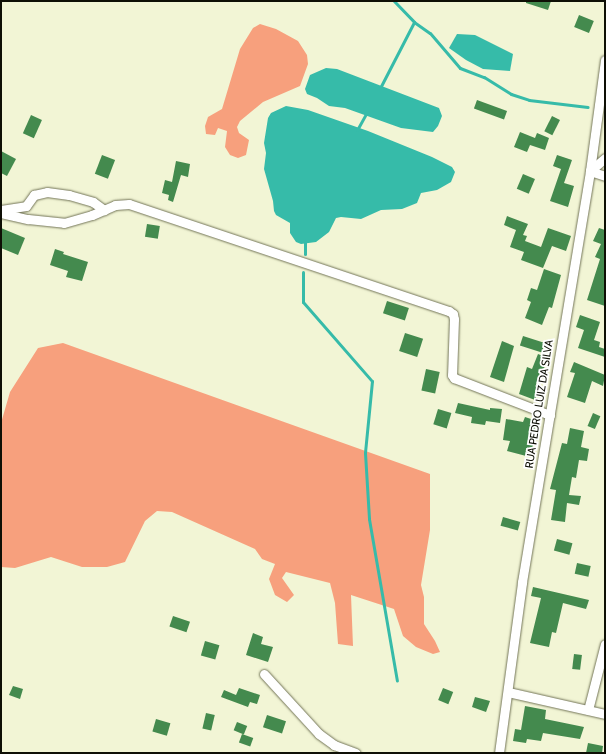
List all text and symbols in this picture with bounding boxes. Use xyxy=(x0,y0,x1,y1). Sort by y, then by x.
street label: RUA PEDRO LUIZ DA SILVA xyxy=(522,339,556,469)

